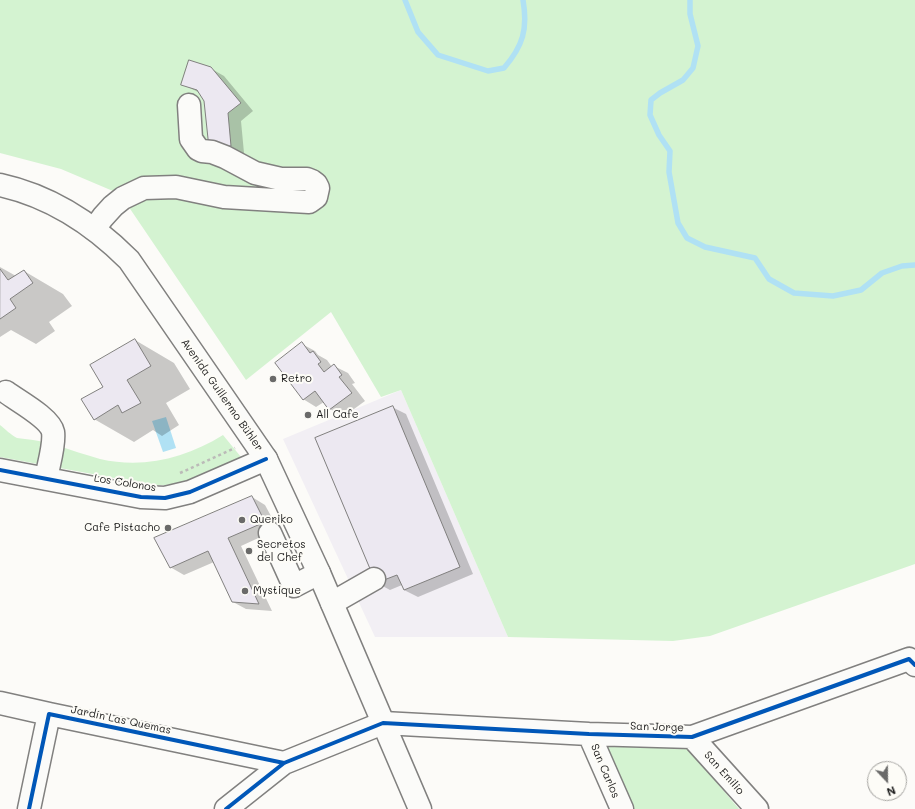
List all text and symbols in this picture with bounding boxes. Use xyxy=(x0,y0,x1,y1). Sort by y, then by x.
street label: Avenida Guillermo Bühler xyxy=(178,336,266,454)
place label: Retro xyxy=(281,372,312,386)
marker: Retro xyxy=(268,374,278,384)
place label: All Cafe xyxy=(316,408,358,422)
marker: All Cafe xyxy=(303,410,313,420)
street label: Los Colonos xyxy=(93,472,157,494)
place label: Queriko xyxy=(250,513,293,527)
marker: Queriko xyxy=(237,515,247,525)
place label: Cafe Pistacho xyxy=(84,521,160,535)
marker: Cafe Pistacho xyxy=(163,523,173,533)
place label: Secretos del Chef xyxy=(257,538,306,564)
marker: Secretos del Chef xyxy=(244,546,254,556)
place label: Mystique xyxy=(253,584,301,598)
marker: Mystique xyxy=(240,586,250,596)
street label: Jardín Las Quemas xyxy=(70,703,172,737)
street label: San Jorge xyxy=(630,719,684,735)
street label: San Carlos xyxy=(588,742,622,800)
street label: San Emilio xyxy=(701,749,747,797)
north arrow xyxy=(867,761,907,801)
text: N xyxy=(885,783,898,800)

